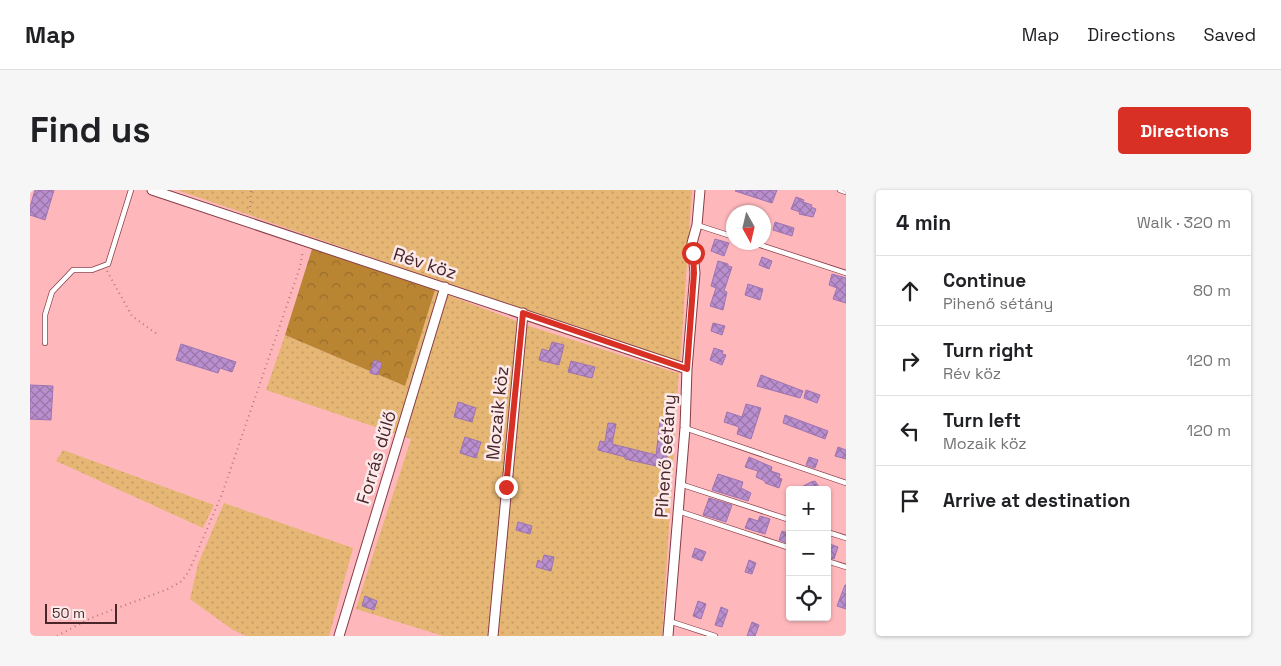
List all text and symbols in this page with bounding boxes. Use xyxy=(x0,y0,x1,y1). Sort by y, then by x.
text: Map xyxy=(25,19,75,50)
text: Map xyxy=(1022,23,1059,46)
text: Directions xyxy=(1087,23,1176,46)
text: Saved xyxy=(1204,23,1256,46)
button: Directions xyxy=(1118,107,1251,154)
text: Find us xyxy=(30,108,151,152)
north arrow xyxy=(726,205,771,250)
text: 4 min xyxy=(896,209,951,236)
text: Walk · 320 m xyxy=(1137,212,1231,233)
street label: Rév köz xyxy=(390,242,460,284)
route start xyxy=(682,242,705,265)
text: Continue xyxy=(943,268,1026,293)
icon: ahead xyxy=(896,277,924,305)
text: 80 m xyxy=(1193,280,1231,301)
text: Pihenő sétány xyxy=(943,293,1053,314)
text: Turn right xyxy=(943,338,1033,363)
icon: right xyxy=(896,347,924,375)
text: 120 m xyxy=(1187,350,1231,371)
text: Rév köz xyxy=(943,363,1001,384)
street label: Mozaik köz xyxy=(481,365,513,461)
street label: Pihenő sétány xyxy=(649,393,681,519)
street label: Forrás dűlő xyxy=(351,407,401,507)
text: Turn left xyxy=(943,408,1021,433)
icon: left xyxy=(896,417,924,445)
text: 120 m xyxy=(1187,420,1231,441)
text: Mozaik köz xyxy=(943,433,1027,454)
route end xyxy=(495,476,518,499)
map controls xyxy=(786,486,831,621)
button: + xyxy=(786,486,831,531)
icon: arrive xyxy=(896,487,924,515)
text: Arrive at destination xyxy=(943,488,1131,513)
button: − xyxy=(786,531,831,576)
button: locate xyxy=(786,576,831,621)
scale bar xyxy=(45,601,118,624)
text: 50 m xyxy=(52,604,85,622)

